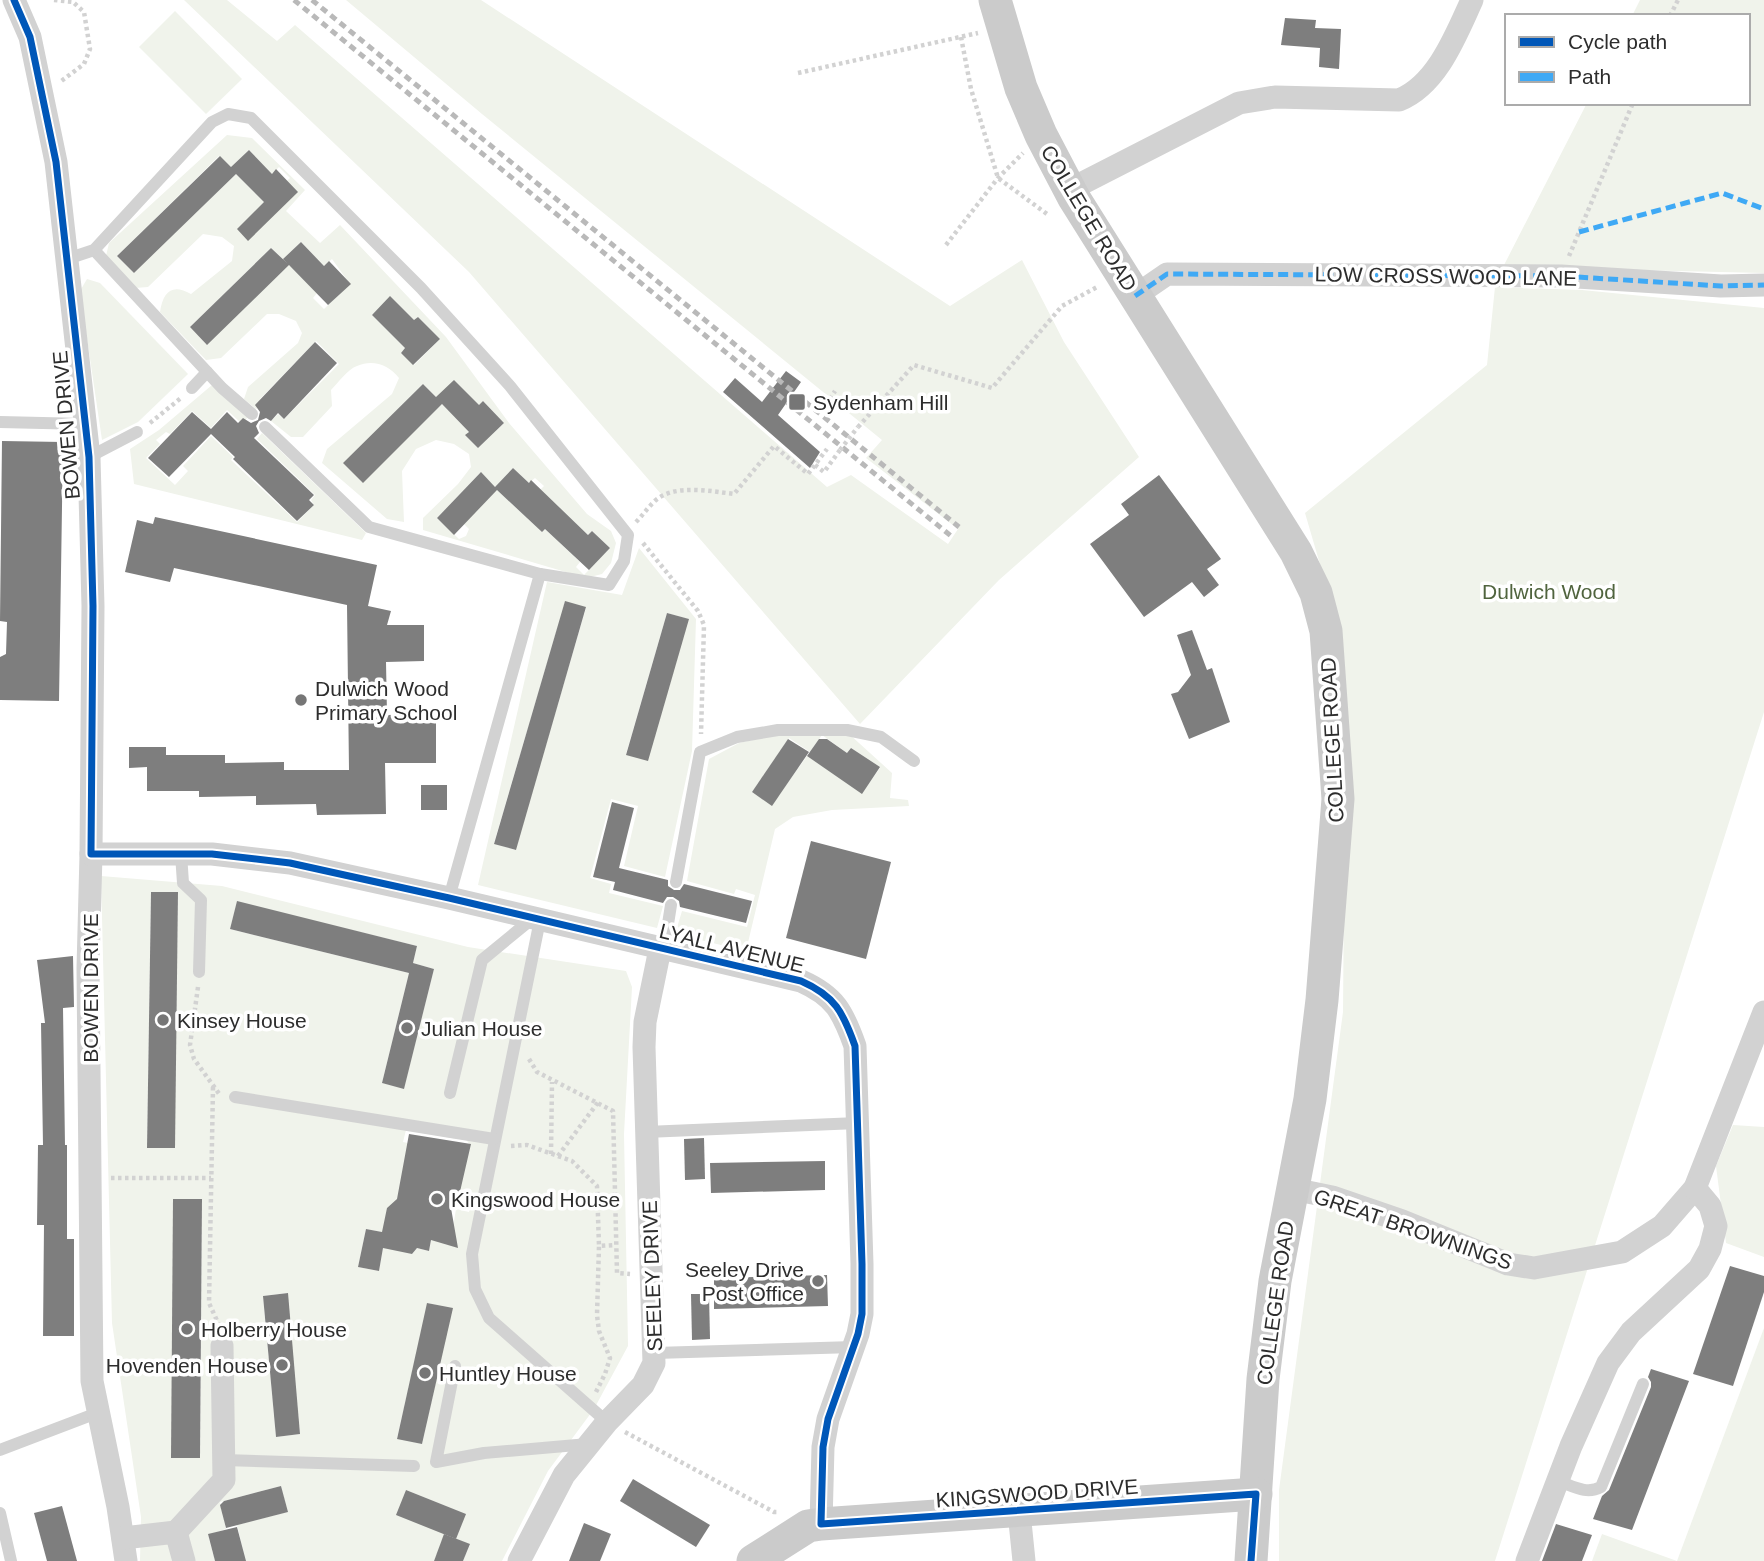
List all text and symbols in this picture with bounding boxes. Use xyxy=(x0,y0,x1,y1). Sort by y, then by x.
legend xyxy=(1505,14,1750,105)
text: Cycle path xyxy=(1568,30,1667,53)
text: Path xyxy=(1568,65,1611,88)
street label: COLLEGE ROAD xyxy=(1036,141,1142,295)
street label: LOW CROSS WOOD LANE xyxy=(1315,262,1577,290)
street label: BOWEN DRIVE xyxy=(48,350,84,500)
place label: Sydenham Hill xyxy=(813,391,948,414)
marker: Sydenham Hill xyxy=(787,392,807,412)
park label: Dulwich Wood xyxy=(1482,580,1616,603)
street label: COLLEGE ROAD xyxy=(1316,657,1348,823)
place label: Dulwich Wood Primary School xyxy=(315,677,457,724)
marker: Dulwich Wood Primary School xyxy=(293,692,309,708)
street label: BOWEN DRIVE xyxy=(79,913,102,1063)
street label: LYALL AVENUE xyxy=(657,919,807,977)
place label: Kinsey House xyxy=(177,1009,307,1032)
marker: Kinsey House xyxy=(155,1012,171,1028)
place label: Julian House xyxy=(421,1017,542,1040)
marker: Julian House xyxy=(399,1020,415,1036)
street label: GREAT BROWNINGS xyxy=(1311,1184,1515,1274)
place label: Kingswood House xyxy=(451,1188,620,1211)
marker: Kingswood House xyxy=(429,1191,445,1207)
street label: SEELEY DRIVE xyxy=(638,1200,666,1352)
street label: COLLEGE ROAD xyxy=(1252,1219,1298,1387)
place label: Seeley Drive Post Office xyxy=(685,1258,804,1305)
marker: Seeley Drive Post Office xyxy=(810,1273,826,1289)
place label: Holberry House xyxy=(201,1318,347,1341)
marker: Holberry House xyxy=(179,1321,195,1337)
place label: Hovenden House xyxy=(106,1354,268,1377)
marker: Hovenden House xyxy=(274,1357,290,1373)
place label: Huntley House xyxy=(439,1362,577,1385)
marker: Huntley House xyxy=(417,1365,433,1381)
street label: KINGSWOOD DRIVE xyxy=(935,1474,1139,1512)

